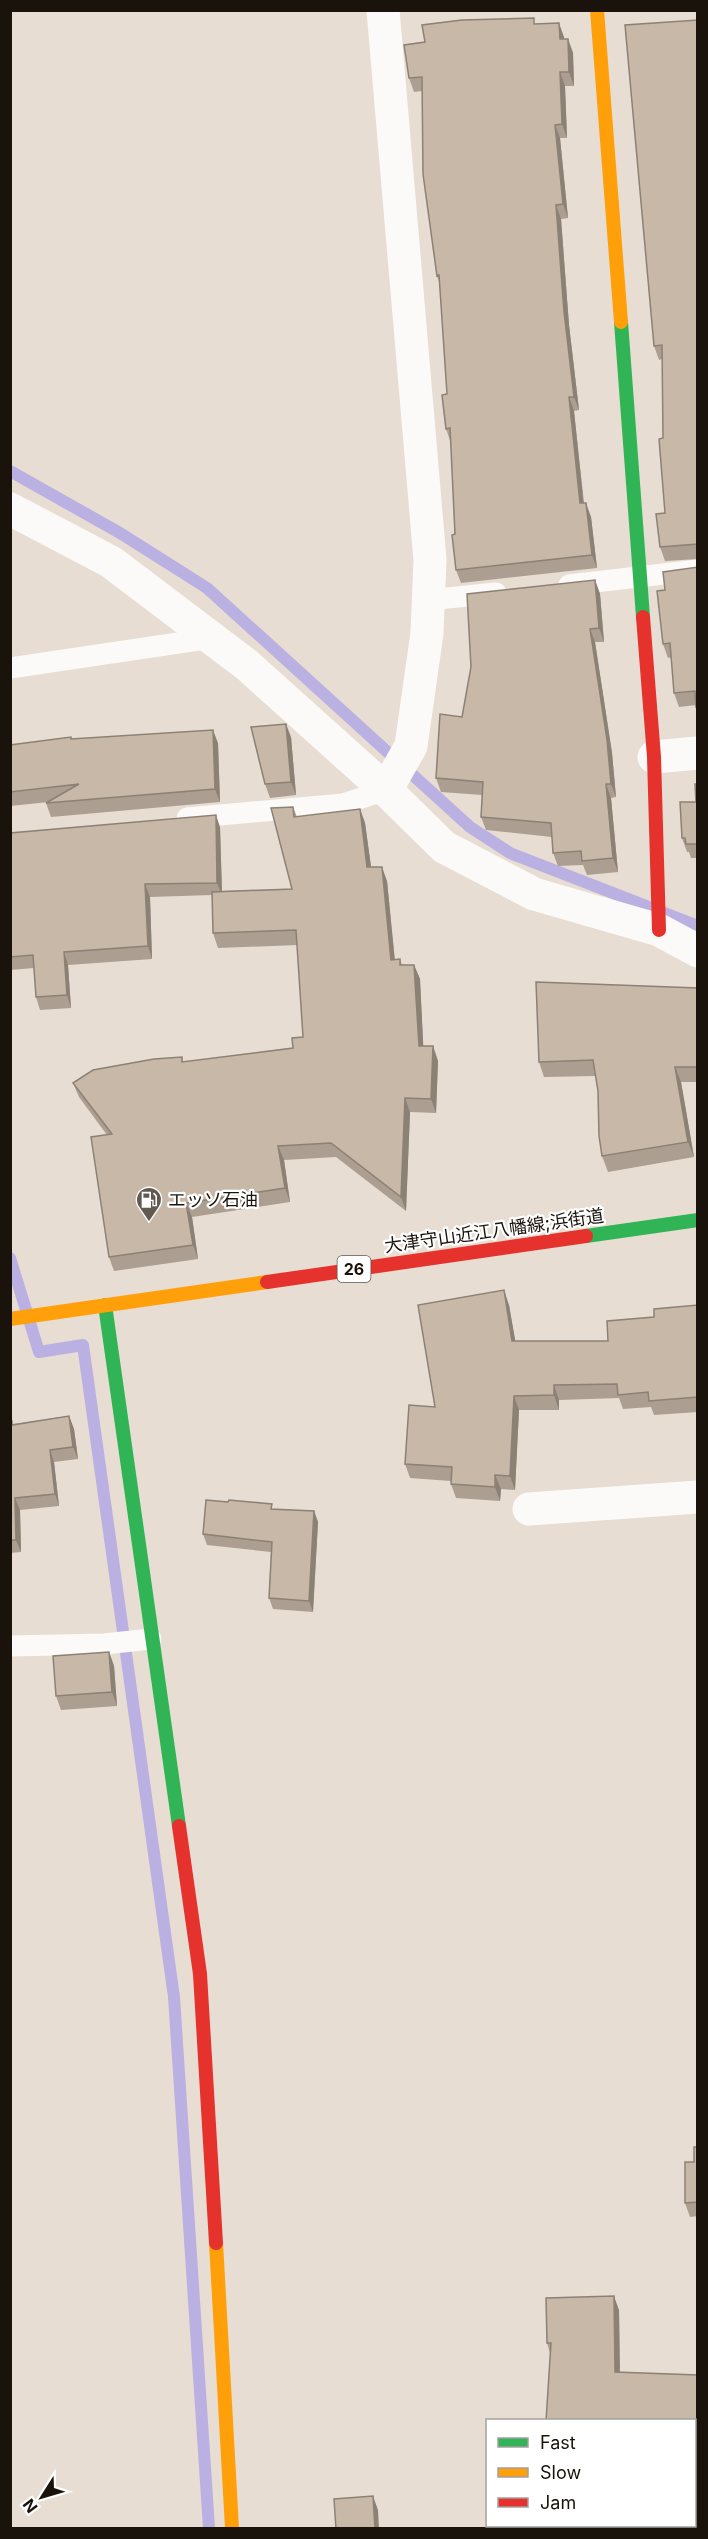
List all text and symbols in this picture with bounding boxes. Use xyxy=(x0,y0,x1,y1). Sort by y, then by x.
fuel station icon: エッソ石油 xyxy=(134,1185,164,1223)
place label: エッソ石油 xyxy=(168,1189,258,1210)
street label: 大津守山近江八幡線;浜街道 xyxy=(383,1205,605,1256)
road number: 26 xyxy=(338,1256,370,1282)
legend xyxy=(486,2419,696,2527)
text: Fast xyxy=(540,2432,576,2453)
text: Slow xyxy=(540,2462,581,2483)
north arrow xyxy=(12,2467,72,2527)
text: Jam xyxy=(540,2492,576,2513)
text: N xyxy=(18,2495,42,2517)

